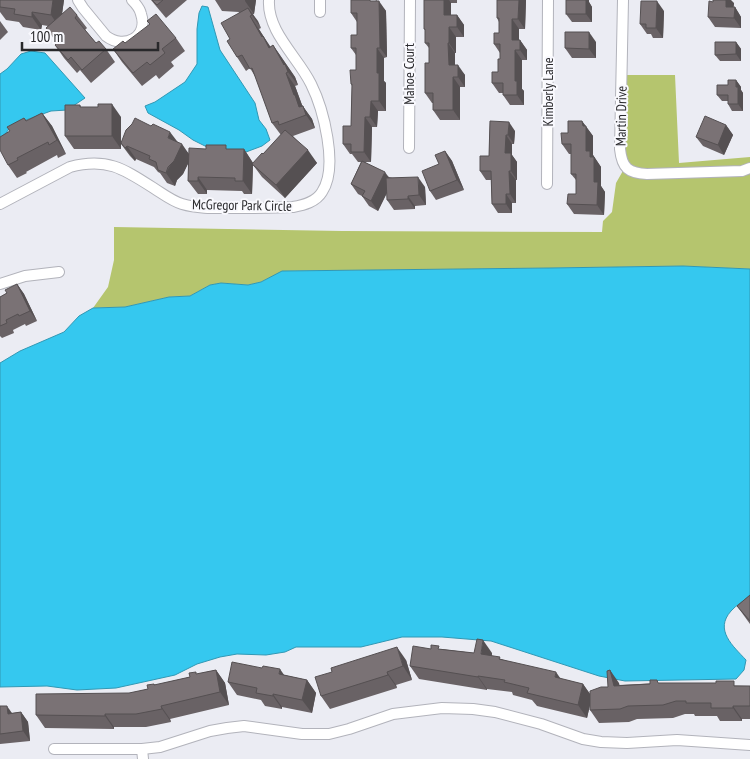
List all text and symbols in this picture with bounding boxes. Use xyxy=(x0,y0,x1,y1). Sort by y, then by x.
scale bar xyxy=(22,20,159,52)
text: 100 m xyxy=(30,27,63,46)
street label: Mahoe Court xyxy=(400,43,418,105)
street label: Kimberly Lane xyxy=(539,57,557,126)
street label: Martin Drive xyxy=(611,86,631,146)
street label: McGregor Park Circle xyxy=(192,195,292,215)

